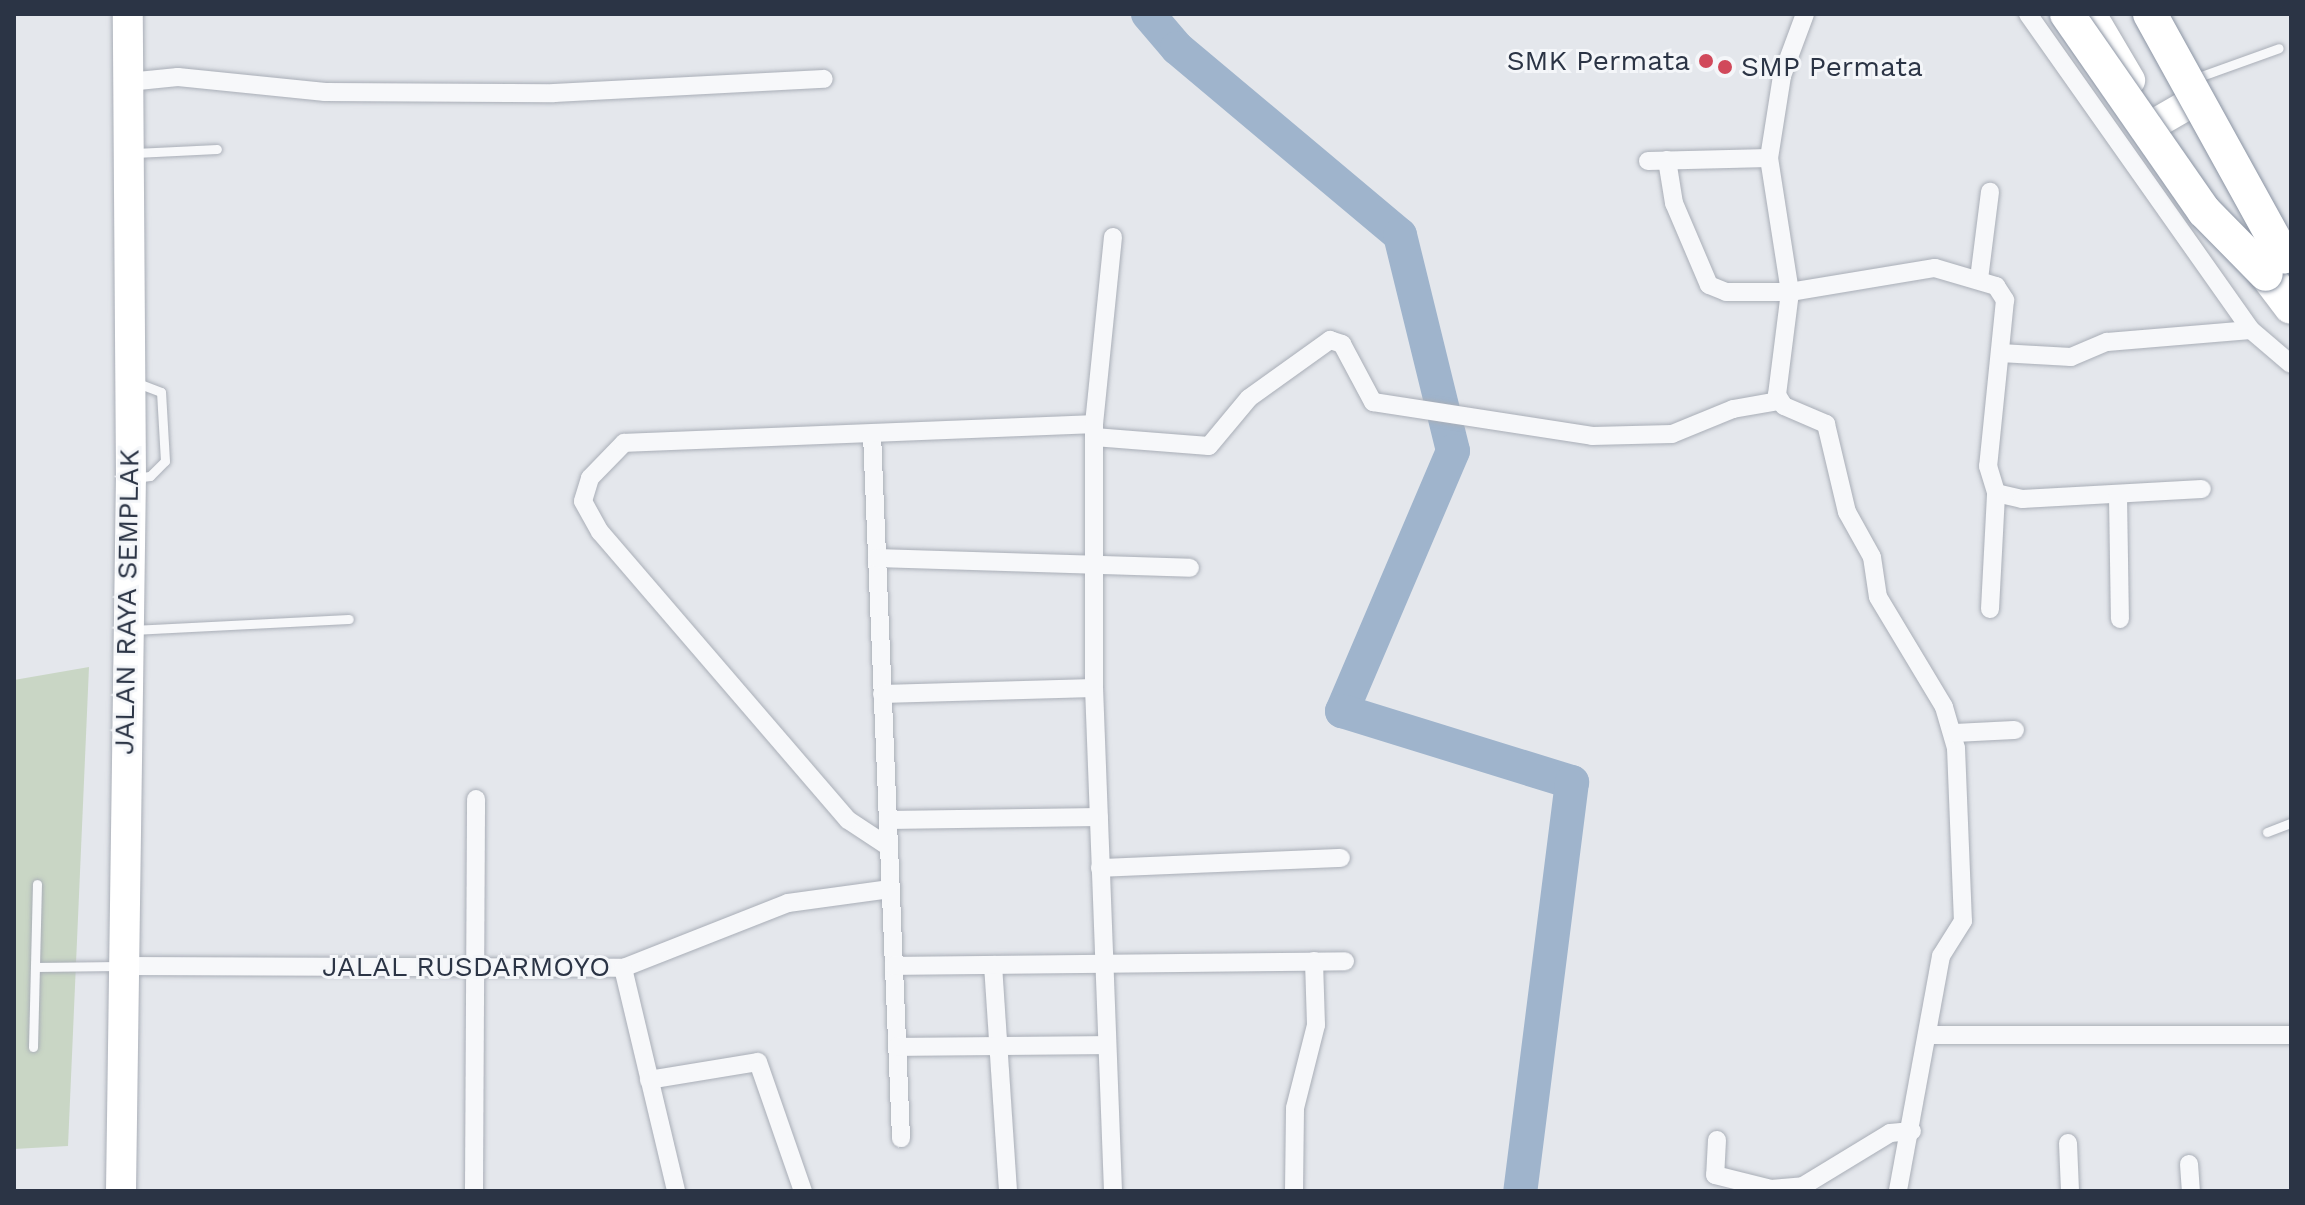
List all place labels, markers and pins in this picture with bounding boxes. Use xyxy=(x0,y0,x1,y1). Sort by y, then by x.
place label: SMK Permata xyxy=(1506,44,1690,78)
place label: SMP Permata xyxy=(1741,50,1923,84)
marker: SMK Permata xyxy=(1697,52,1715,70)
marker: SMP Permata xyxy=(1716,58,1734,76)

